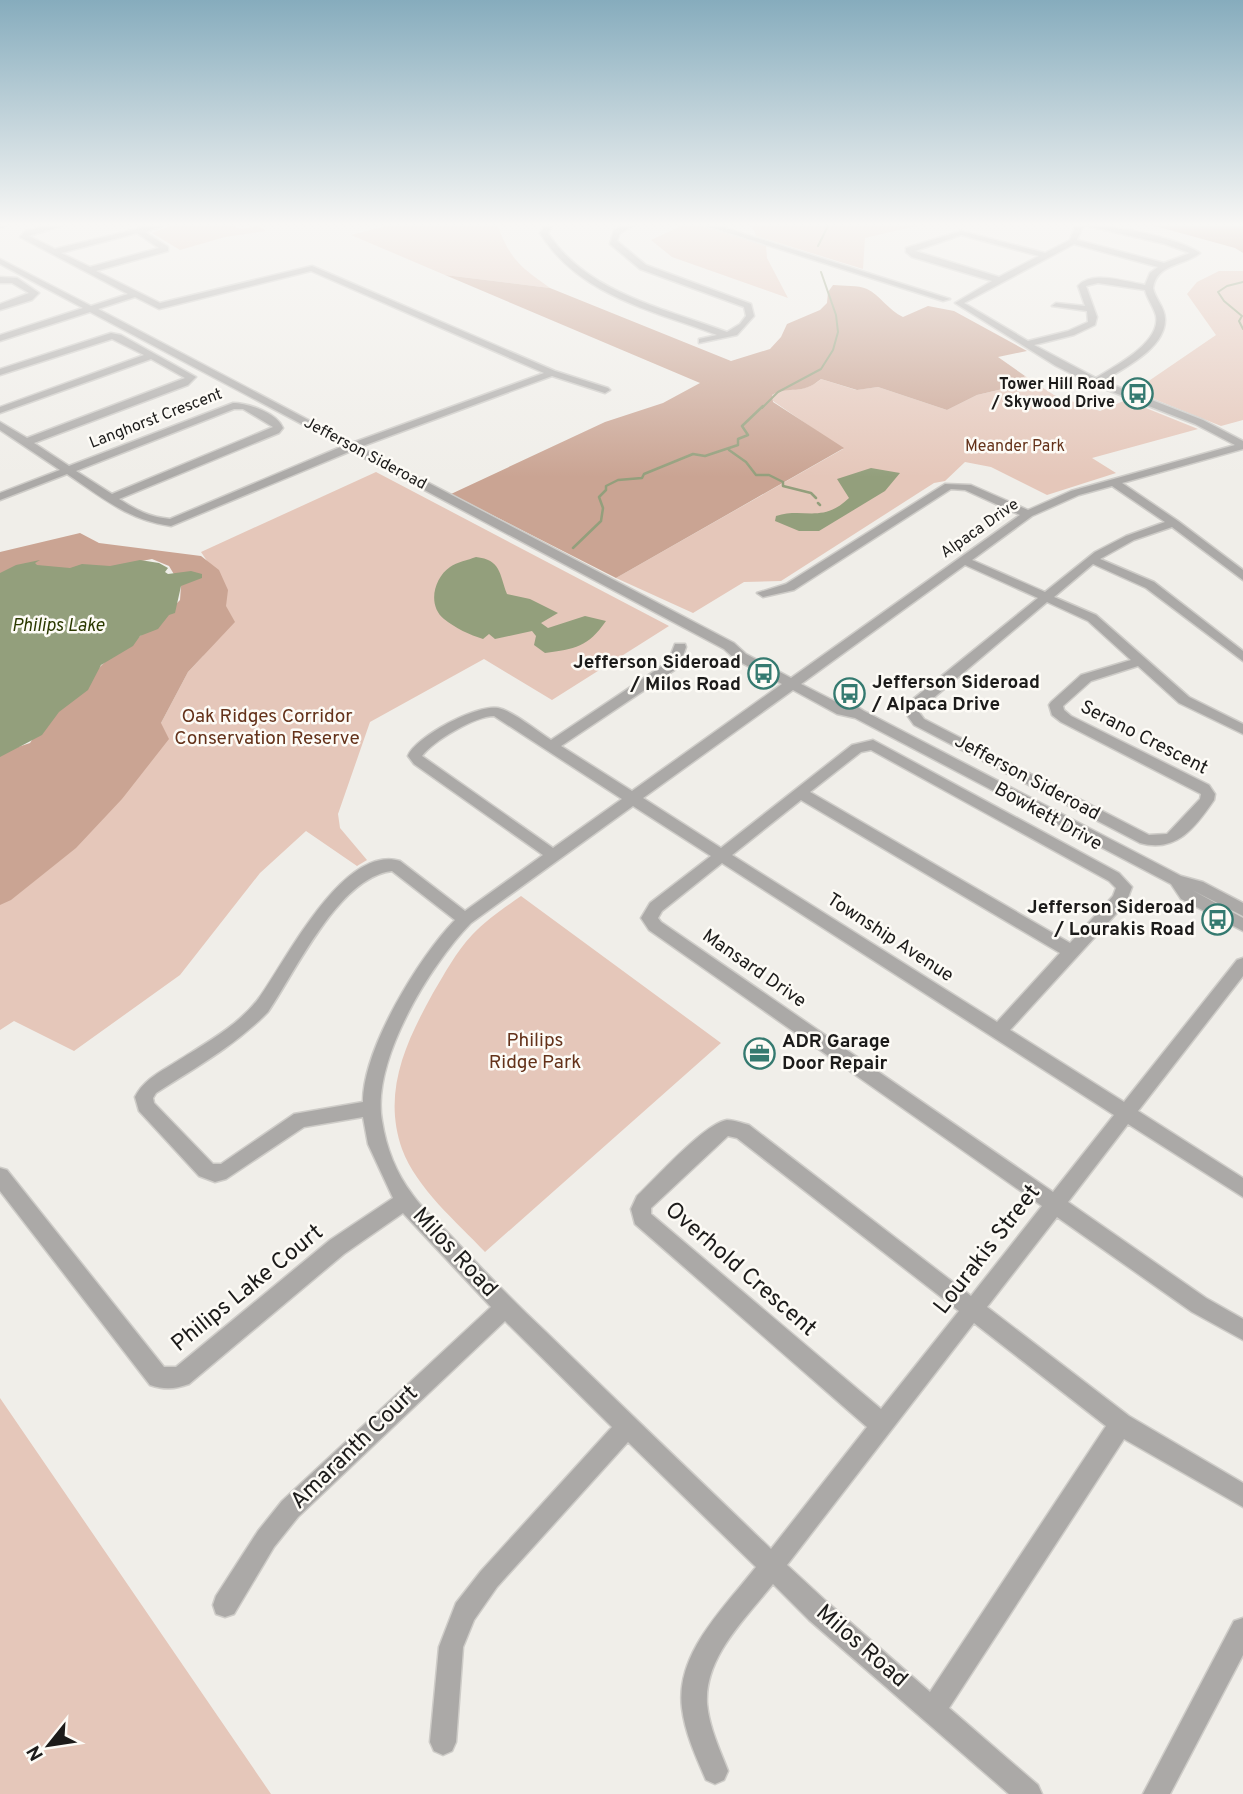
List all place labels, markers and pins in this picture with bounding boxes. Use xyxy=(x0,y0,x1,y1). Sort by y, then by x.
place label: Tower Hill Road / Skywood Drive xyxy=(990,375,1115,413)
bus stop icon: Tower Hill Road / Skywood Drive xyxy=(1121,377,1155,411)
place label: Jefferson Sideroad / Milos Road xyxy=(573,651,741,697)
bus stop icon: Jefferson Sideroad / Milos Road xyxy=(747,657,781,691)
place label: Jefferson Sideroad / Alpaca Drive xyxy=(871,671,1040,717)
bus stop icon: Jefferson Sideroad / Alpaca Drive xyxy=(832,677,866,711)
place label: Jefferson Sideroad / Lourakis Road xyxy=(1027,896,1195,942)
bus stop icon: Jefferson Sideroad / Lourakis Road xyxy=(1201,902,1235,936)
place label: ADR Garage Door Repair xyxy=(782,1030,890,1076)
office icon: ADR Garage Door Repair xyxy=(742,1036,776,1070)

